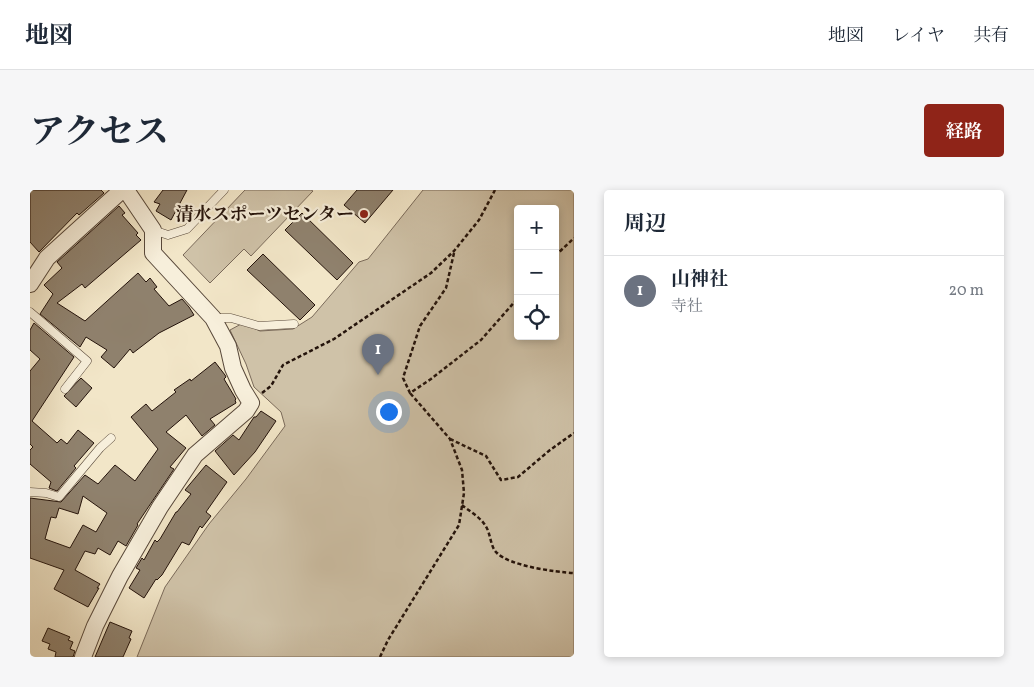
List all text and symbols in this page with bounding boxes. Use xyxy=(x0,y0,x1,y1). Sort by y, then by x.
text: 地図 xyxy=(25,20,73,54)
text: 地図 xyxy=(828,24,864,49)
text: レイヤ xyxy=(892,24,945,49)
text: 共有 xyxy=(973,24,1009,49)
button: 経路 xyxy=(924,104,1004,157)
text: アクセス xyxy=(30,110,169,158)
place label: 清水スポーツセンター xyxy=(175,203,354,228)
map controls xyxy=(514,205,559,340)
button: + xyxy=(514,205,559,250)
marker: 清水スポーツセンター xyxy=(358,208,370,220)
text: 周辺 xyxy=(624,210,666,239)
button: − xyxy=(514,250,559,295)
text: 山神社 xyxy=(671,267,728,293)
text: 1 xyxy=(637,280,643,302)
text: 20 m xyxy=(949,280,984,302)
button: locate xyxy=(514,295,559,340)
text: 寺社 xyxy=(671,296,703,318)
pin: 1 xyxy=(362,334,394,375)
your location xyxy=(376,399,402,425)

